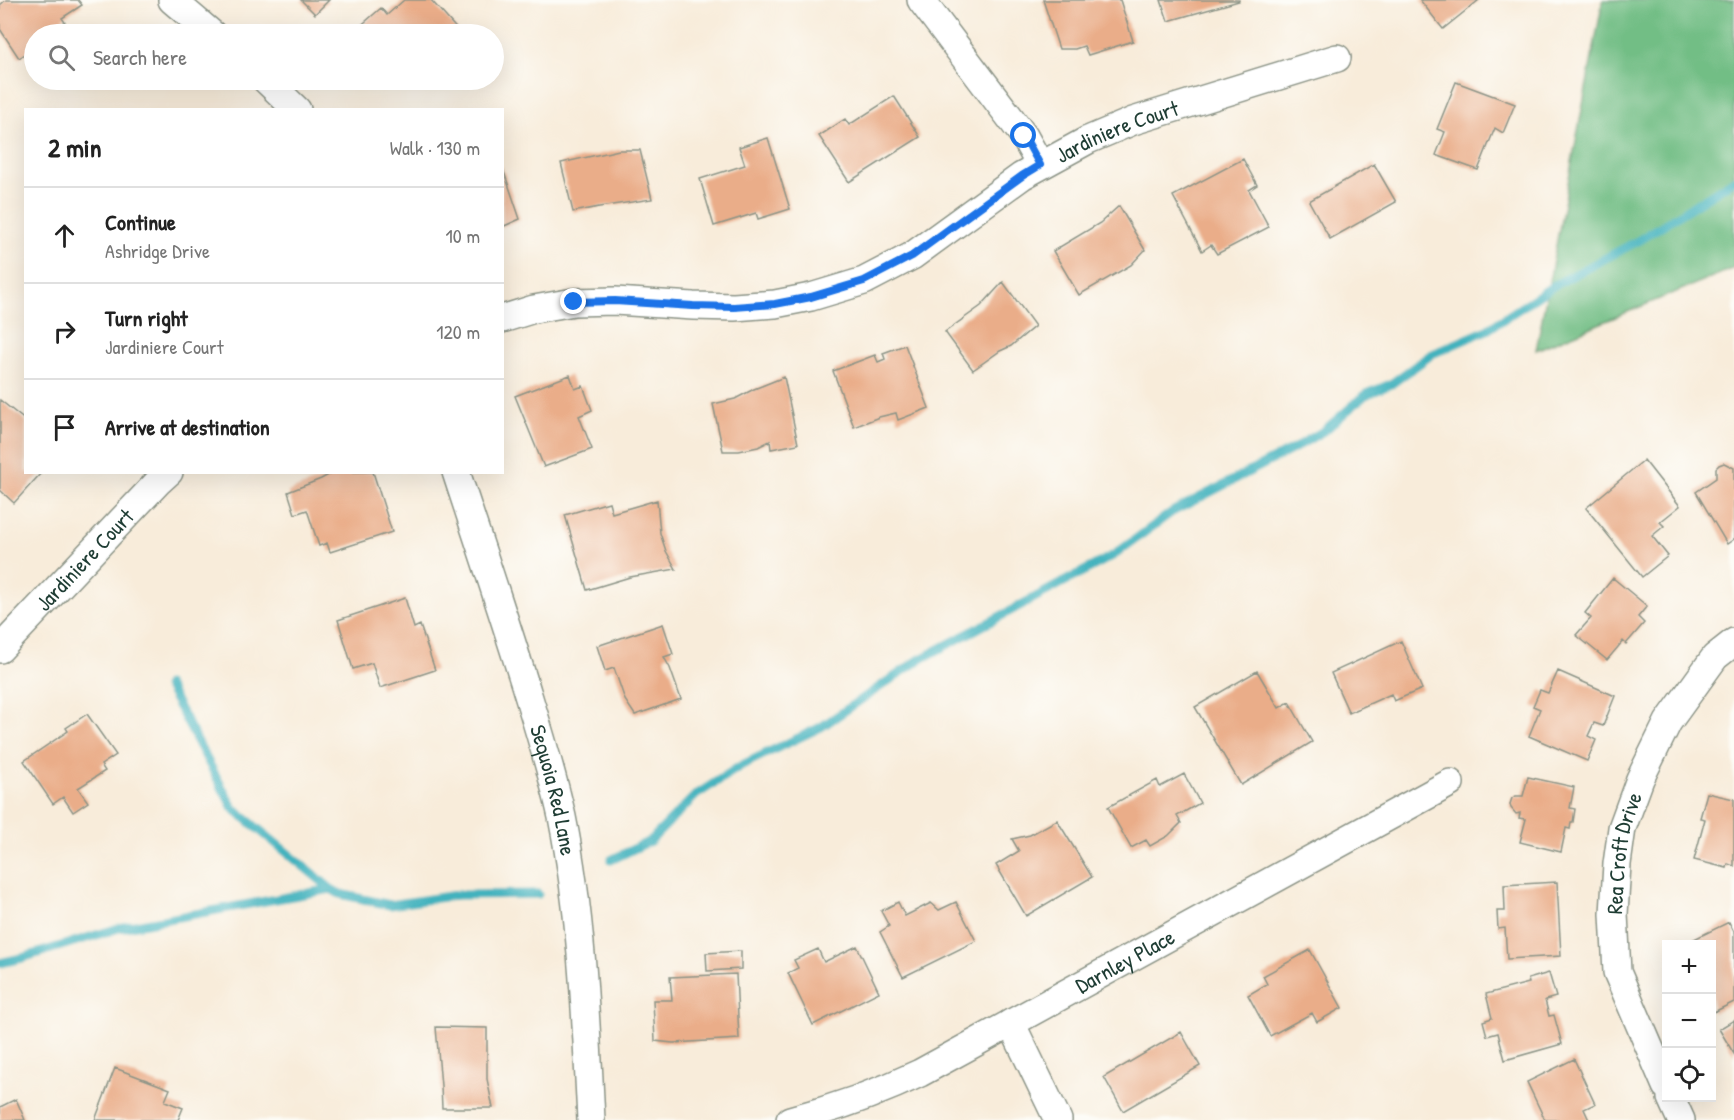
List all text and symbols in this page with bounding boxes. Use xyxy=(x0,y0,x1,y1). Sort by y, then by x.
search box xyxy=(24,24,504,90)
icon: search xyxy=(45,41,78,74)
text: Search here xyxy=(93,42,187,72)
street label: Jardiniere Court xyxy=(1050,93,1182,170)
route start xyxy=(1010,122,1036,148)
text: 2 min xyxy=(48,130,101,165)
text: Walk · 130 m xyxy=(390,134,480,161)
text: Continue xyxy=(105,207,176,237)
icon: ahead xyxy=(48,219,81,252)
text: 10 m xyxy=(446,222,480,249)
text: Ashridge Drive xyxy=(105,237,210,264)
route end xyxy=(560,288,586,314)
text: Turn right xyxy=(105,303,188,333)
icon: right xyxy=(48,315,81,348)
text: 120 m xyxy=(436,318,480,345)
text: Jardiniere Court xyxy=(105,333,224,360)
icon: arrive xyxy=(48,411,81,444)
text: Arrive at destination xyxy=(105,412,270,442)
street label: Jardiniere Court xyxy=(29,502,141,617)
street label: Sequoia Red Lane xyxy=(523,721,584,858)
street label: Rea Croft Drive xyxy=(1599,788,1649,915)
street label: Darnley Place xyxy=(1070,921,1180,1000)
map controls xyxy=(1662,940,1716,1102)
button: + xyxy=(1662,940,1716,994)
button: − xyxy=(1662,994,1716,1048)
button: locate xyxy=(1662,1048,1716,1102)

